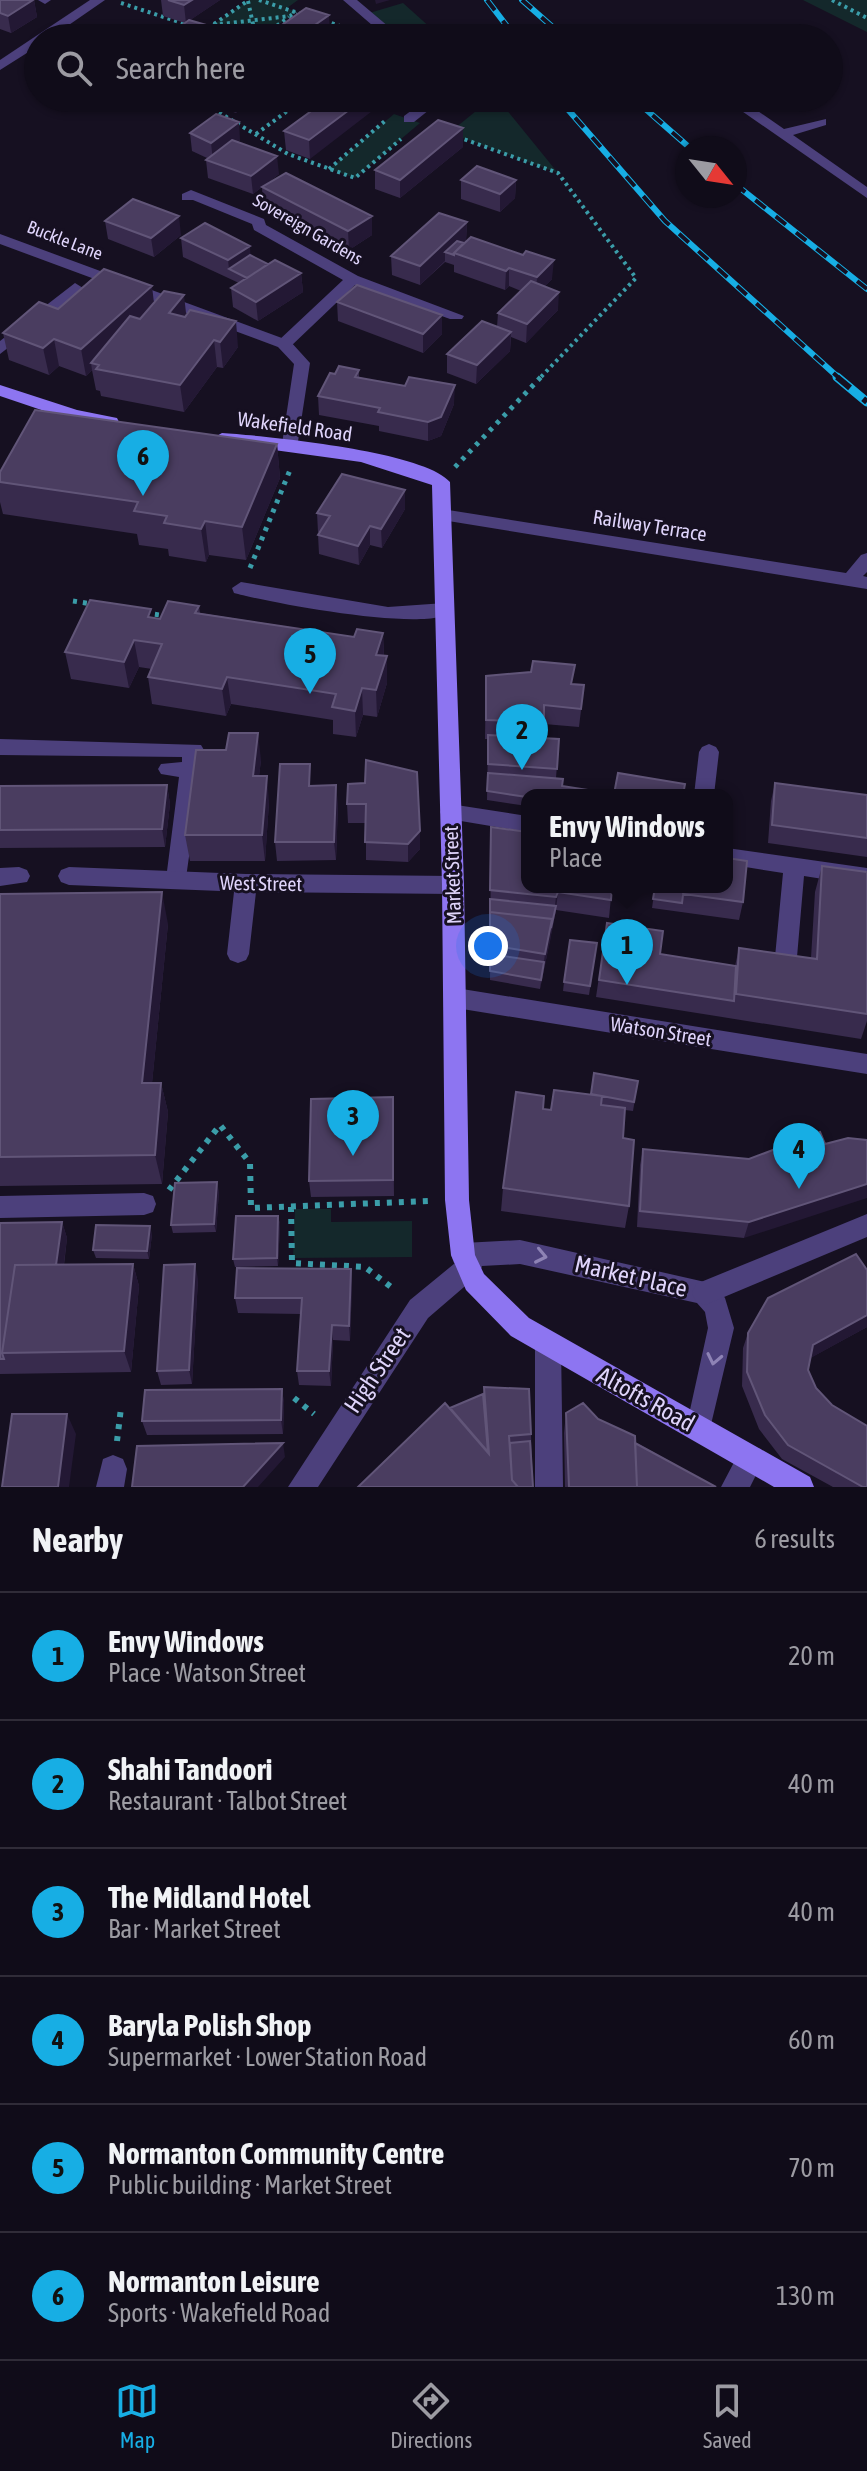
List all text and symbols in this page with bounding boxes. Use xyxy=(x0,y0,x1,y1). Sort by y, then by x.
search box xyxy=(24,24,843,112)
icon: search xyxy=(52,46,96,90)
text: Search here xyxy=(116,51,245,85)
north arrow xyxy=(675,136,747,208)
street label: Sovereign Gardens xyxy=(250,189,366,269)
street label: Buckle Lane xyxy=(24,216,106,264)
street label: Wakefield Road xyxy=(236,407,354,445)
pin: 6 xyxy=(117,430,169,496)
street label: Railway Terrace xyxy=(591,505,709,545)
pin: 5 xyxy=(284,628,336,694)
pin: 2 xyxy=(496,704,548,770)
popup xyxy=(521,789,733,893)
text: Envy Windows xyxy=(549,809,705,843)
street label: Market Street xyxy=(439,825,465,925)
text: Place xyxy=(549,843,602,873)
street label: West Street xyxy=(220,871,303,895)
pin: 1 xyxy=(601,919,653,985)
your location xyxy=(468,926,508,966)
street label: Watson Street xyxy=(609,1012,713,1050)
pin: 3 xyxy=(327,1090,379,1156)
pin: 4 xyxy=(773,1123,825,1189)
one-way arrow xyxy=(534,1247,547,1264)
street label: Market Place xyxy=(572,1250,690,1302)
street label: High Street xyxy=(339,1322,415,1418)
one-way arrow xyxy=(706,1351,723,1365)
street label: Altofts Road xyxy=(593,1361,699,1437)
text: Nearby xyxy=(32,1520,123,1559)
text: 6 results xyxy=(754,1524,835,1554)
text: Envy Windows xyxy=(108,1624,264,1658)
text: 1 xyxy=(52,1641,64,1671)
text: 20 m xyxy=(788,1641,835,1671)
text: Place · Watson Street xyxy=(108,1658,306,1688)
text: Shahi Tandoori xyxy=(108,1752,272,1786)
text: 2 xyxy=(52,1769,64,1799)
text: 40 m xyxy=(788,1769,835,1799)
text: Restaurant · Talbot Street xyxy=(108,1786,347,1816)
text: The Midland Hotel xyxy=(108,1880,310,1914)
text: 3 xyxy=(52,1897,64,1927)
text: 40 m xyxy=(788,1897,835,1927)
text: Bar · Market Street xyxy=(108,1914,281,1944)
text: Baryla Polish Shop xyxy=(108,2008,311,2042)
text: 4 xyxy=(52,2025,64,2055)
text: 60 m xyxy=(788,2025,835,2055)
text: Supermarket · Lower Station Road xyxy=(108,2042,427,2072)
text: Normanton Community Centre xyxy=(108,2136,444,2170)
text: 5 xyxy=(52,2153,64,2183)
text: 70 m xyxy=(788,2153,835,2183)
text: Public building · Market Street xyxy=(108,2170,392,2200)
text: Normanton Leisure xyxy=(108,2264,320,2298)
text: 6 xyxy=(52,2281,64,2311)
text: 130 m xyxy=(776,2281,835,2311)
text: Sports · Wakefield Road xyxy=(108,2298,330,2328)
tab: Map xyxy=(115,2379,159,2453)
tab: Directions xyxy=(390,2379,472,2453)
tab: Saved xyxy=(703,2379,752,2453)

